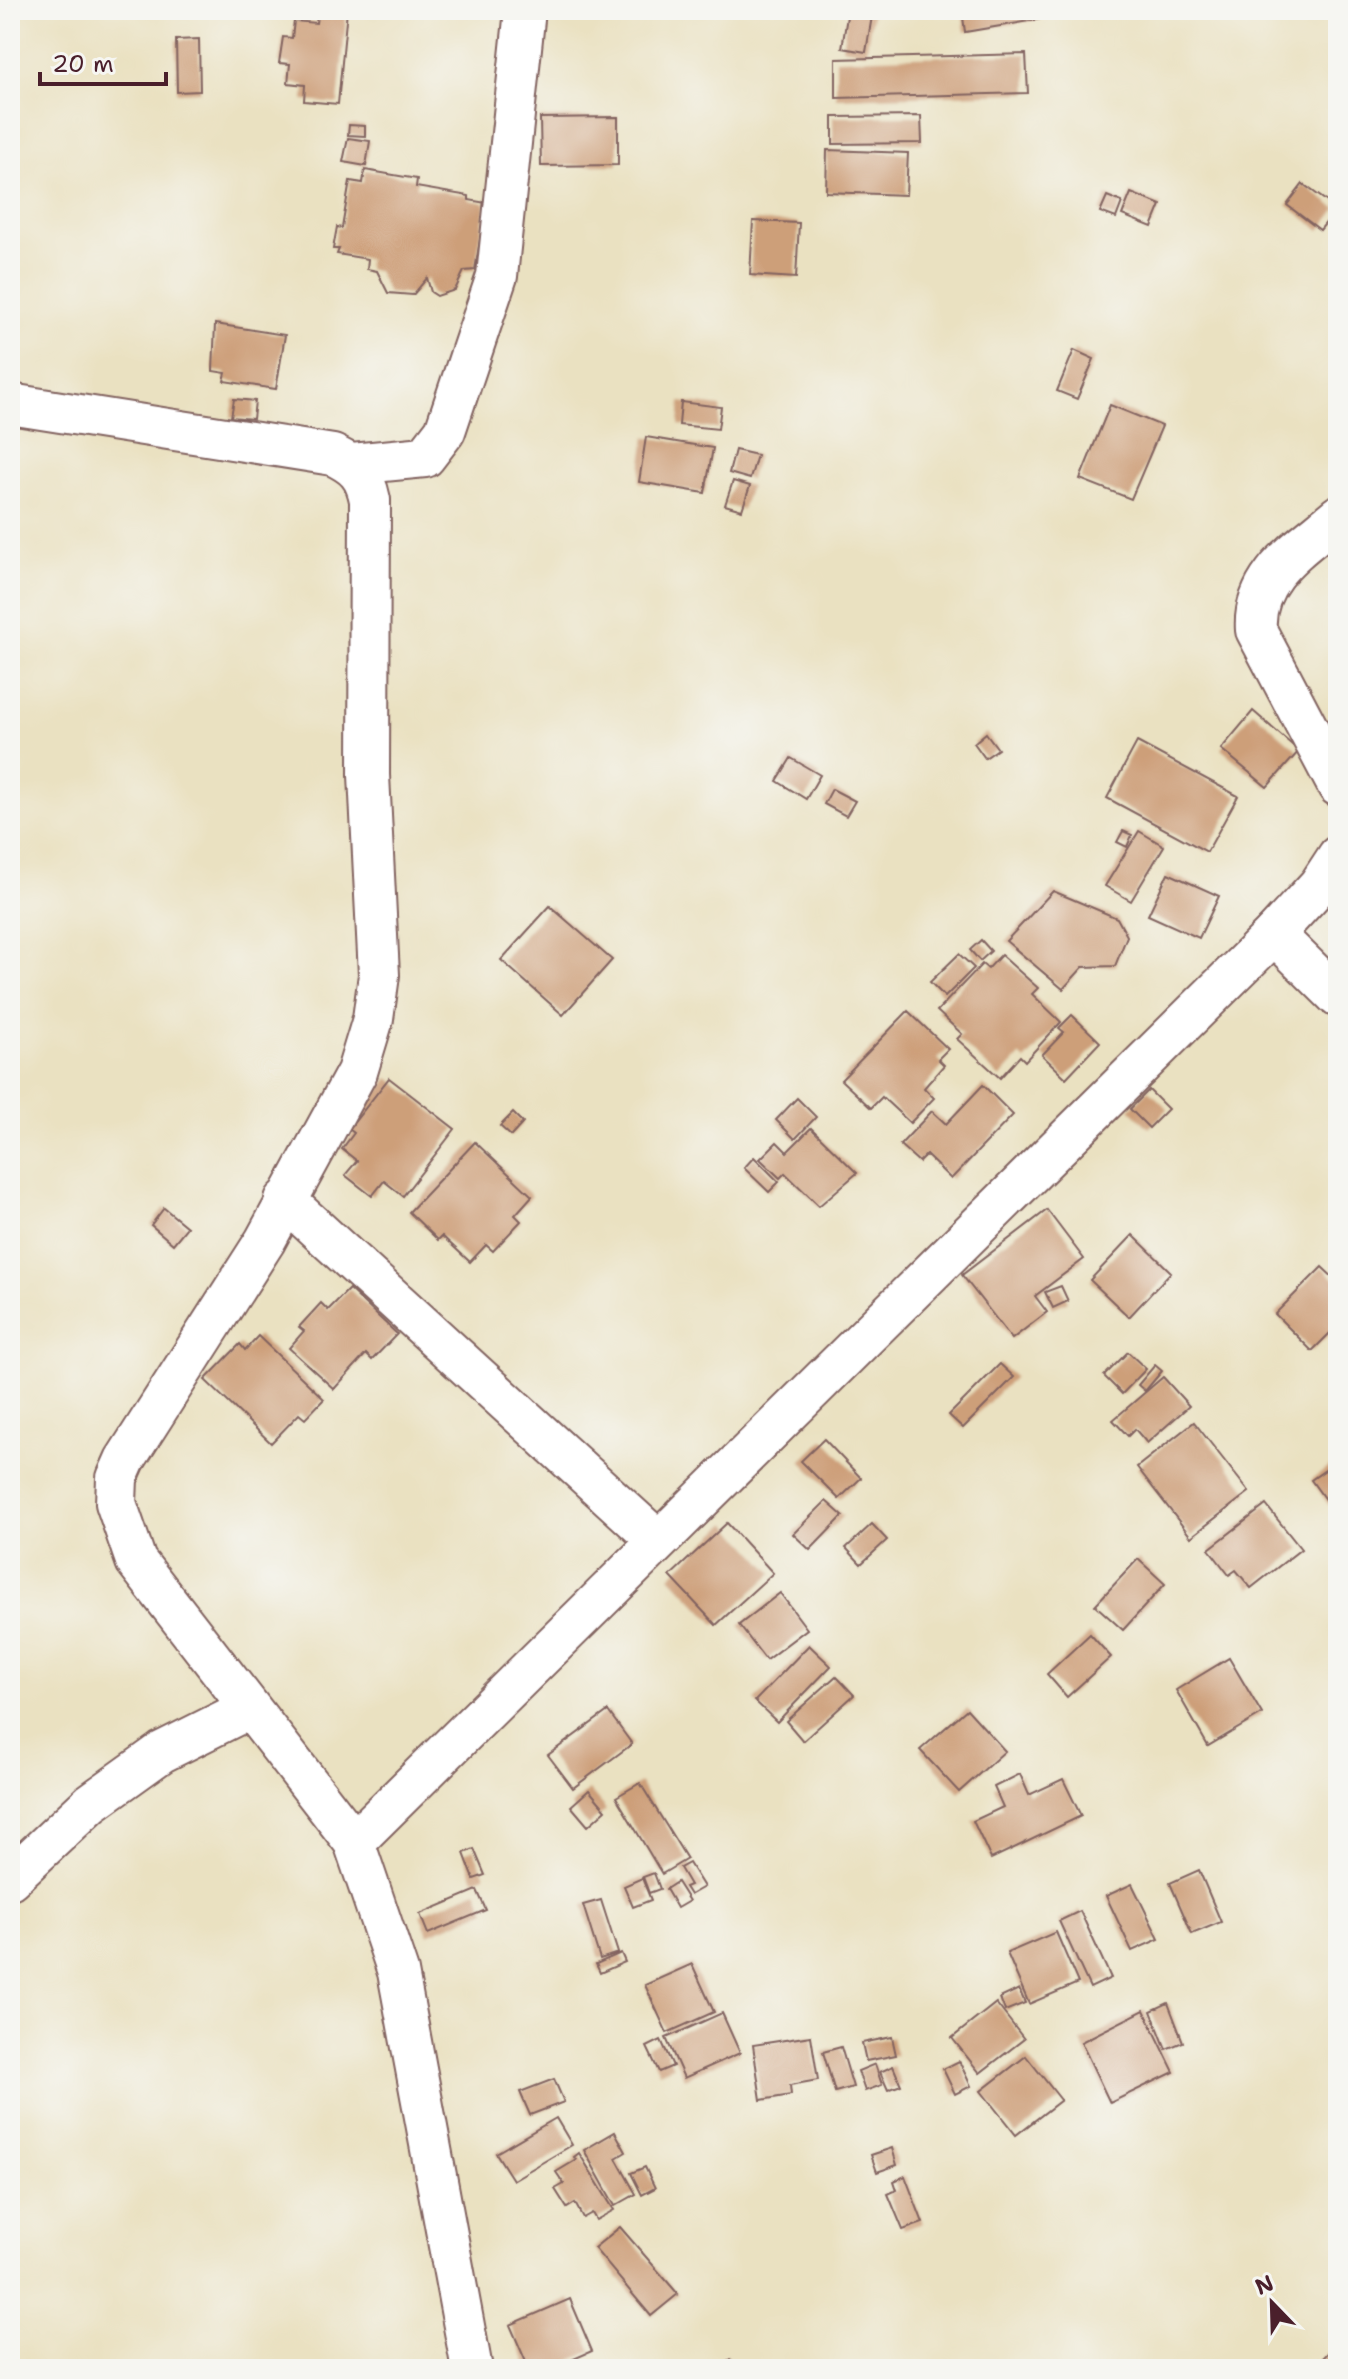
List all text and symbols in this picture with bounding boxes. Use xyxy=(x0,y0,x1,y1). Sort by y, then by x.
scale bar xyxy=(40,36,166,86)
text: 20 m xyxy=(52,48,114,80)
north arrow xyxy=(1232,2263,1312,2343)
text: N xyxy=(1251,2268,1278,2302)

